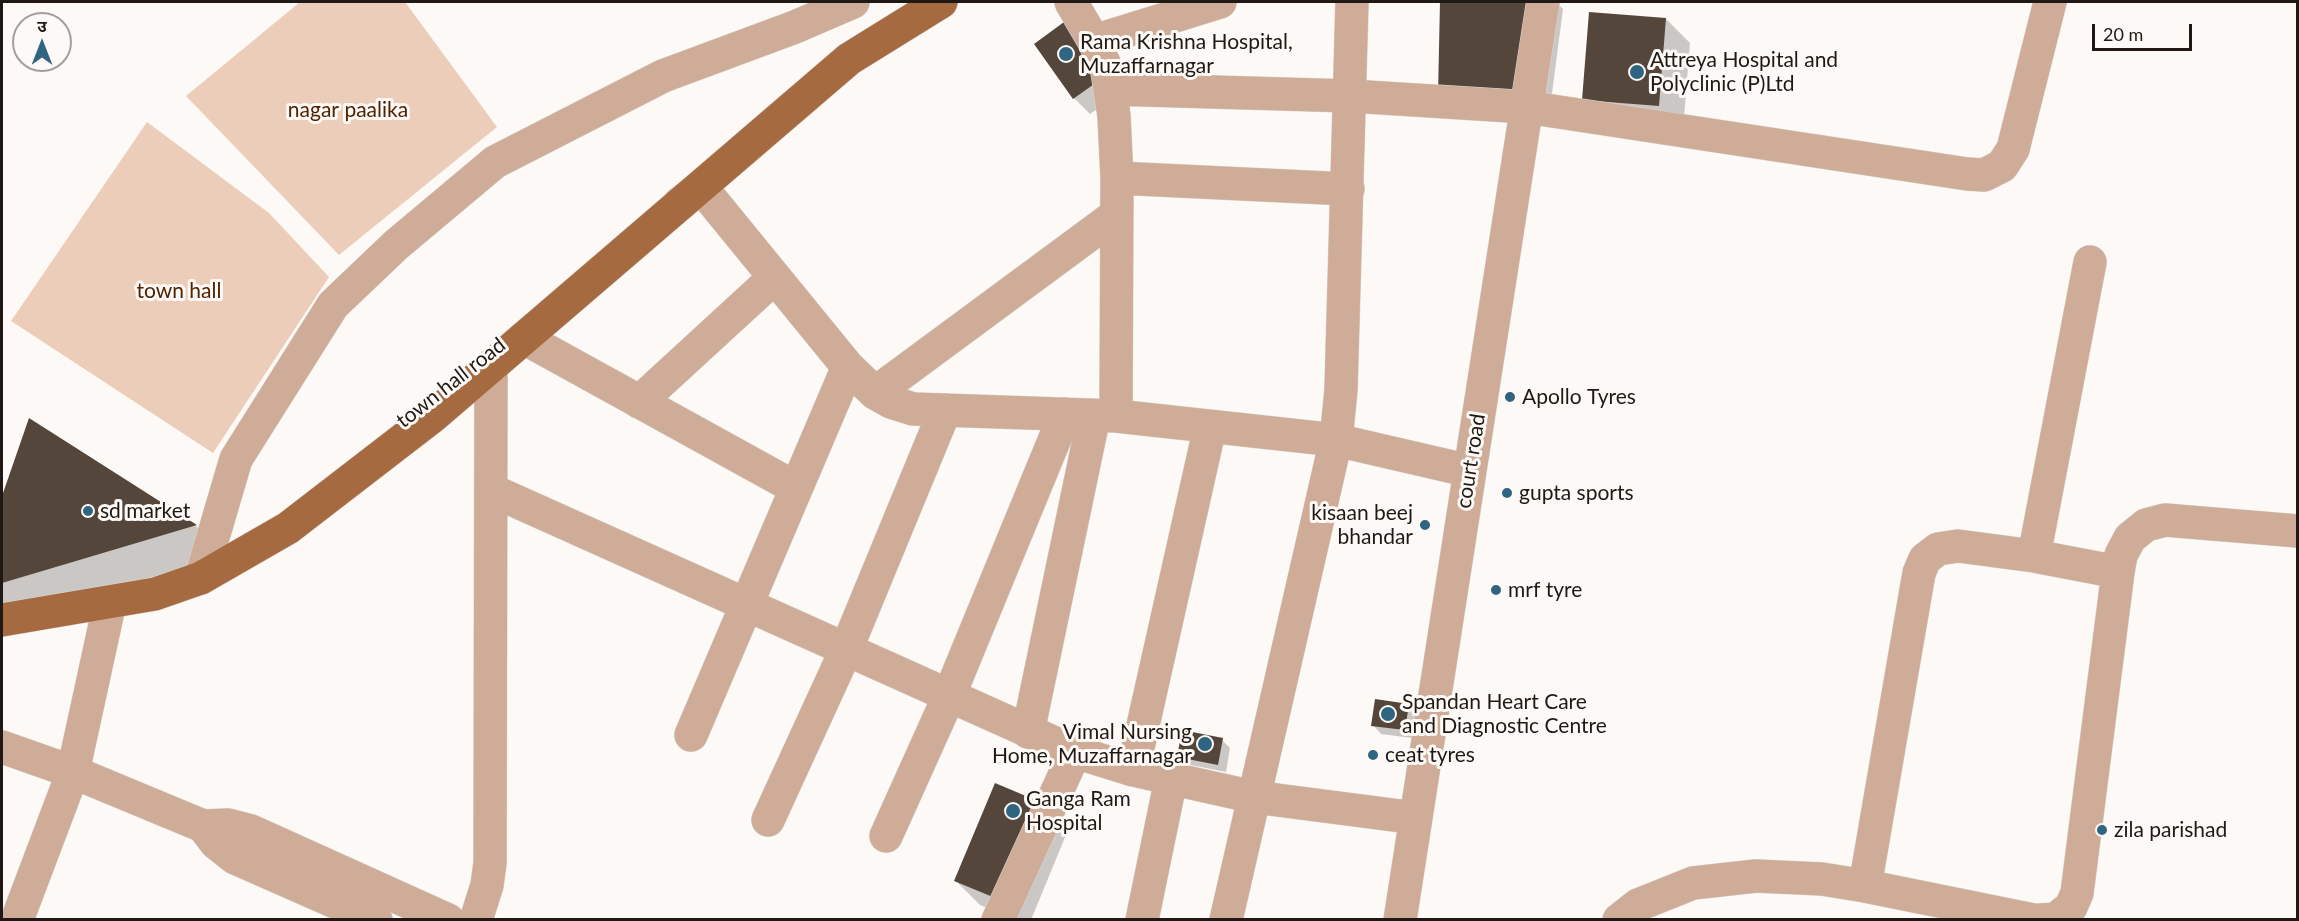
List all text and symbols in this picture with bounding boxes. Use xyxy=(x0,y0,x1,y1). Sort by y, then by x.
north arrow xyxy=(12,12,72,72)
scale bar xyxy=(2095,12,2196,50)
text: उ xyxy=(37,16,47,35)
text: 20 m xyxy=(2103,23,2143,45)
place label: Rama Krishna Hospital, Muzaffarnagar xyxy=(1080,29,1293,79)
marker: Rama Krishna Hospital, Muzaffarnagar xyxy=(1057,45,1075,63)
place label: Attreya Hospital and Polyclinic (P)Ltd xyxy=(1650,47,1838,97)
marker: Attreya Hospital and Polyclinic (P)Ltd xyxy=(1628,63,1646,81)
park label: nagar paalika xyxy=(288,97,408,123)
park label: town hall xyxy=(137,278,221,304)
street label: town hall road xyxy=(391,333,511,433)
place label: Apollo Tyres xyxy=(1522,384,1636,410)
marker: Apollo Tyres xyxy=(1503,390,1517,404)
street label: court road xyxy=(1451,412,1491,510)
place label: gupta sports xyxy=(1519,480,1634,506)
marker: gupta sports xyxy=(1500,486,1514,500)
place label: sd market xyxy=(100,498,190,524)
place label: kisaan beej bhandar xyxy=(1311,500,1413,550)
marker: sd market xyxy=(81,504,95,518)
marker: kisaan beej bhandar xyxy=(1418,518,1432,532)
place label: mrf tyre xyxy=(1508,577,1582,603)
marker: mrf tyre xyxy=(1489,583,1503,597)
place label: Spandan Heart Care and Diagnostic Centre xyxy=(1402,689,1607,739)
marker: Spandan Heart Care and Diagnostic Centre xyxy=(1379,705,1397,723)
place label: Vimal Nursing Home, Muzaffarnagar xyxy=(992,719,1192,769)
marker: Vimal Nursing Home, Muzaffarnagar xyxy=(1196,735,1214,753)
place label: ceat tyres xyxy=(1385,742,1475,768)
marker: ceat tyres xyxy=(1366,748,1380,762)
place label: Ganga Ram Hospital xyxy=(1026,786,1131,836)
marker: Ganga Ram Hospital xyxy=(1004,802,1022,820)
place label: zila parishad xyxy=(2114,817,2227,843)
marker: zila parishad xyxy=(2095,823,2109,837)

